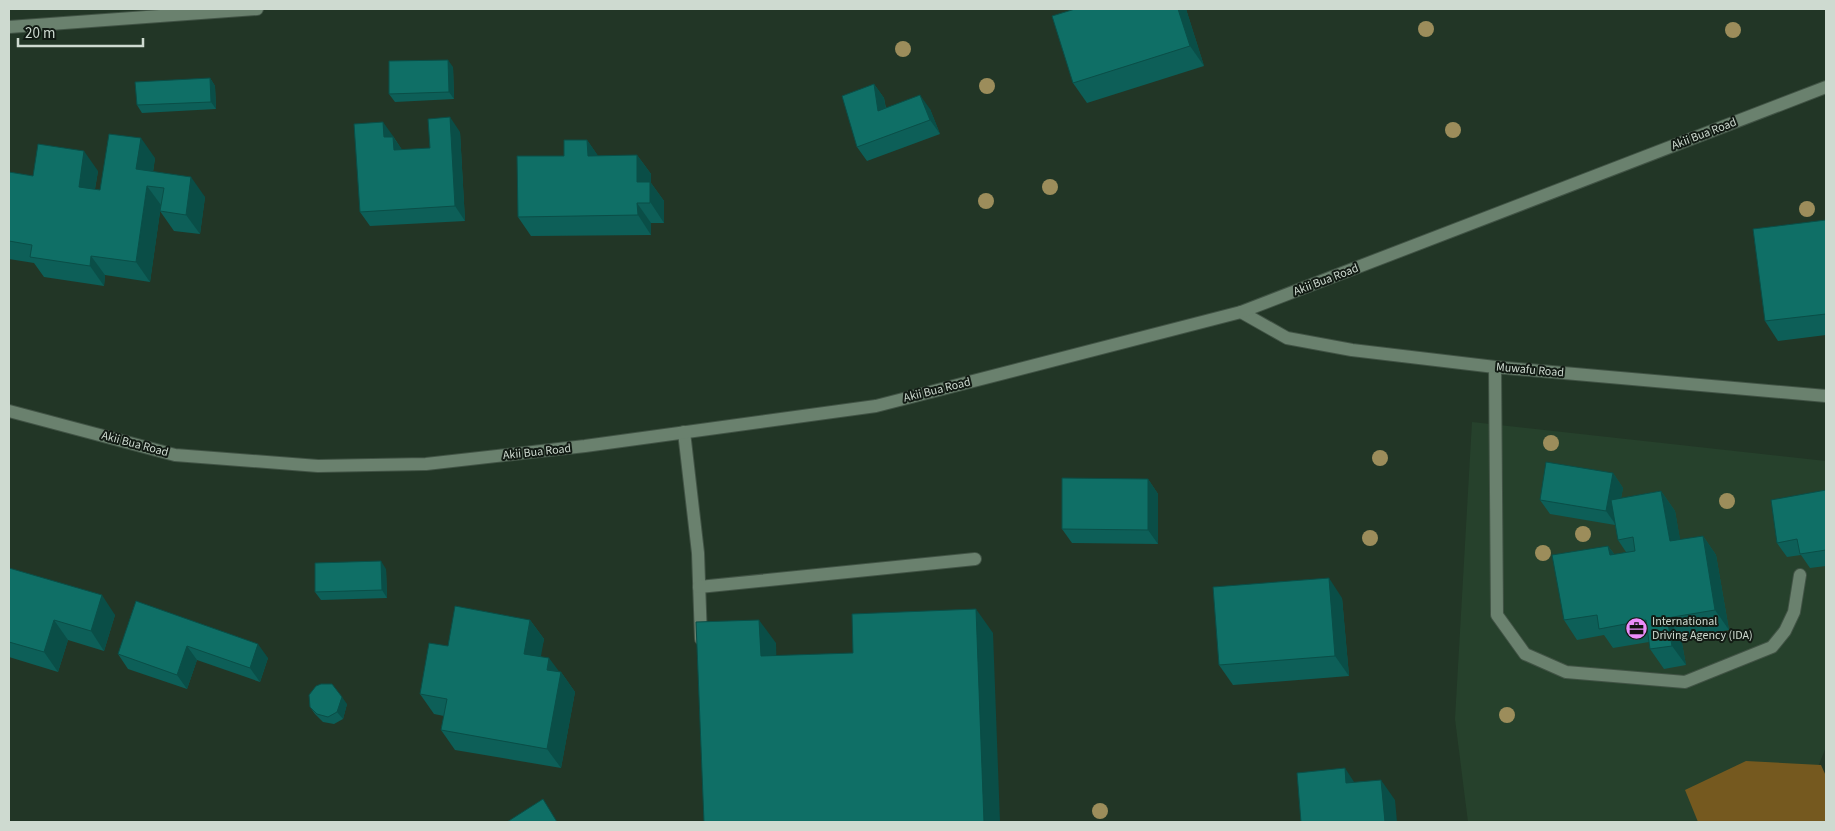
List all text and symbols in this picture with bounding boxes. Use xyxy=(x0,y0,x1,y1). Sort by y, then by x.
scale bar xyxy=(18,15,142,47)
text: 20 m xyxy=(25,23,55,44)
street label: Akii Bua Road xyxy=(1669,114,1739,154)
street label: Akii Bua Road xyxy=(1291,260,1361,300)
street label: Muwafu Road xyxy=(1495,359,1565,381)
street label: Akii Bua Road xyxy=(902,373,972,407)
street label: Akii Bua Road xyxy=(100,427,170,461)
street label: Akii Bua Road xyxy=(502,440,572,464)
place label: International Driving Agency (IDA) xyxy=(1652,613,1753,644)
office icon: International Driving Agency (IDA) xyxy=(1624,616,1648,640)

